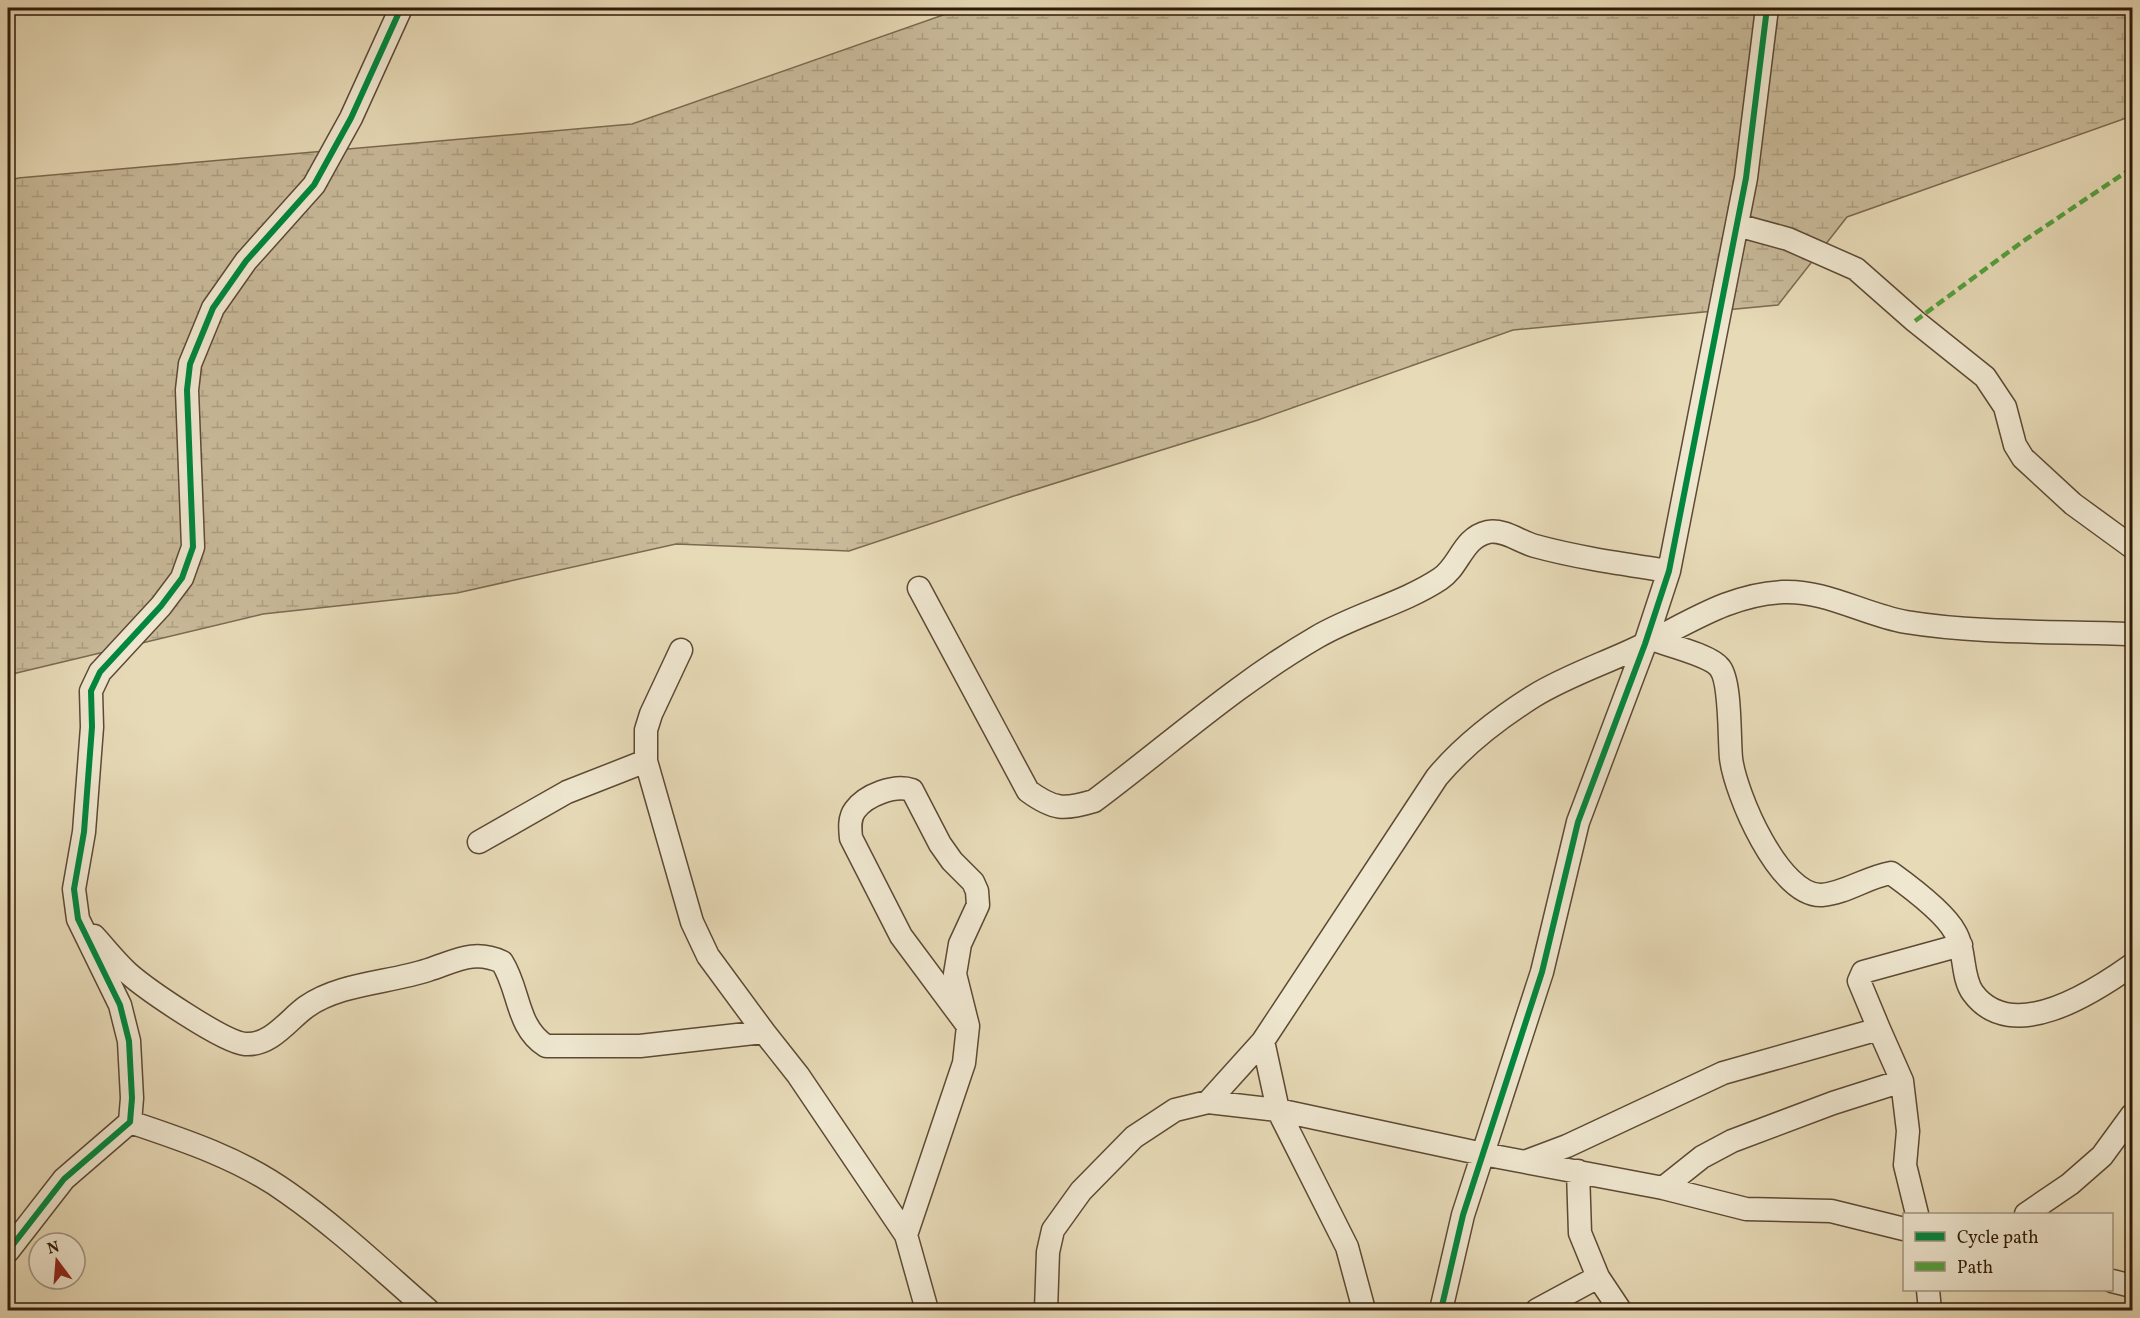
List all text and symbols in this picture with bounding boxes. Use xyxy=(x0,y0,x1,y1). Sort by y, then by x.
legend xyxy=(1903,1213,2113,1291)
text: Cycle path xyxy=(1957,1226,2039,1251)
north arrow xyxy=(27,1231,87,1291)
text: N xyxy=(45,1236,62,1261)
text: Path xyxy=(1957,1256,1993,1281)

